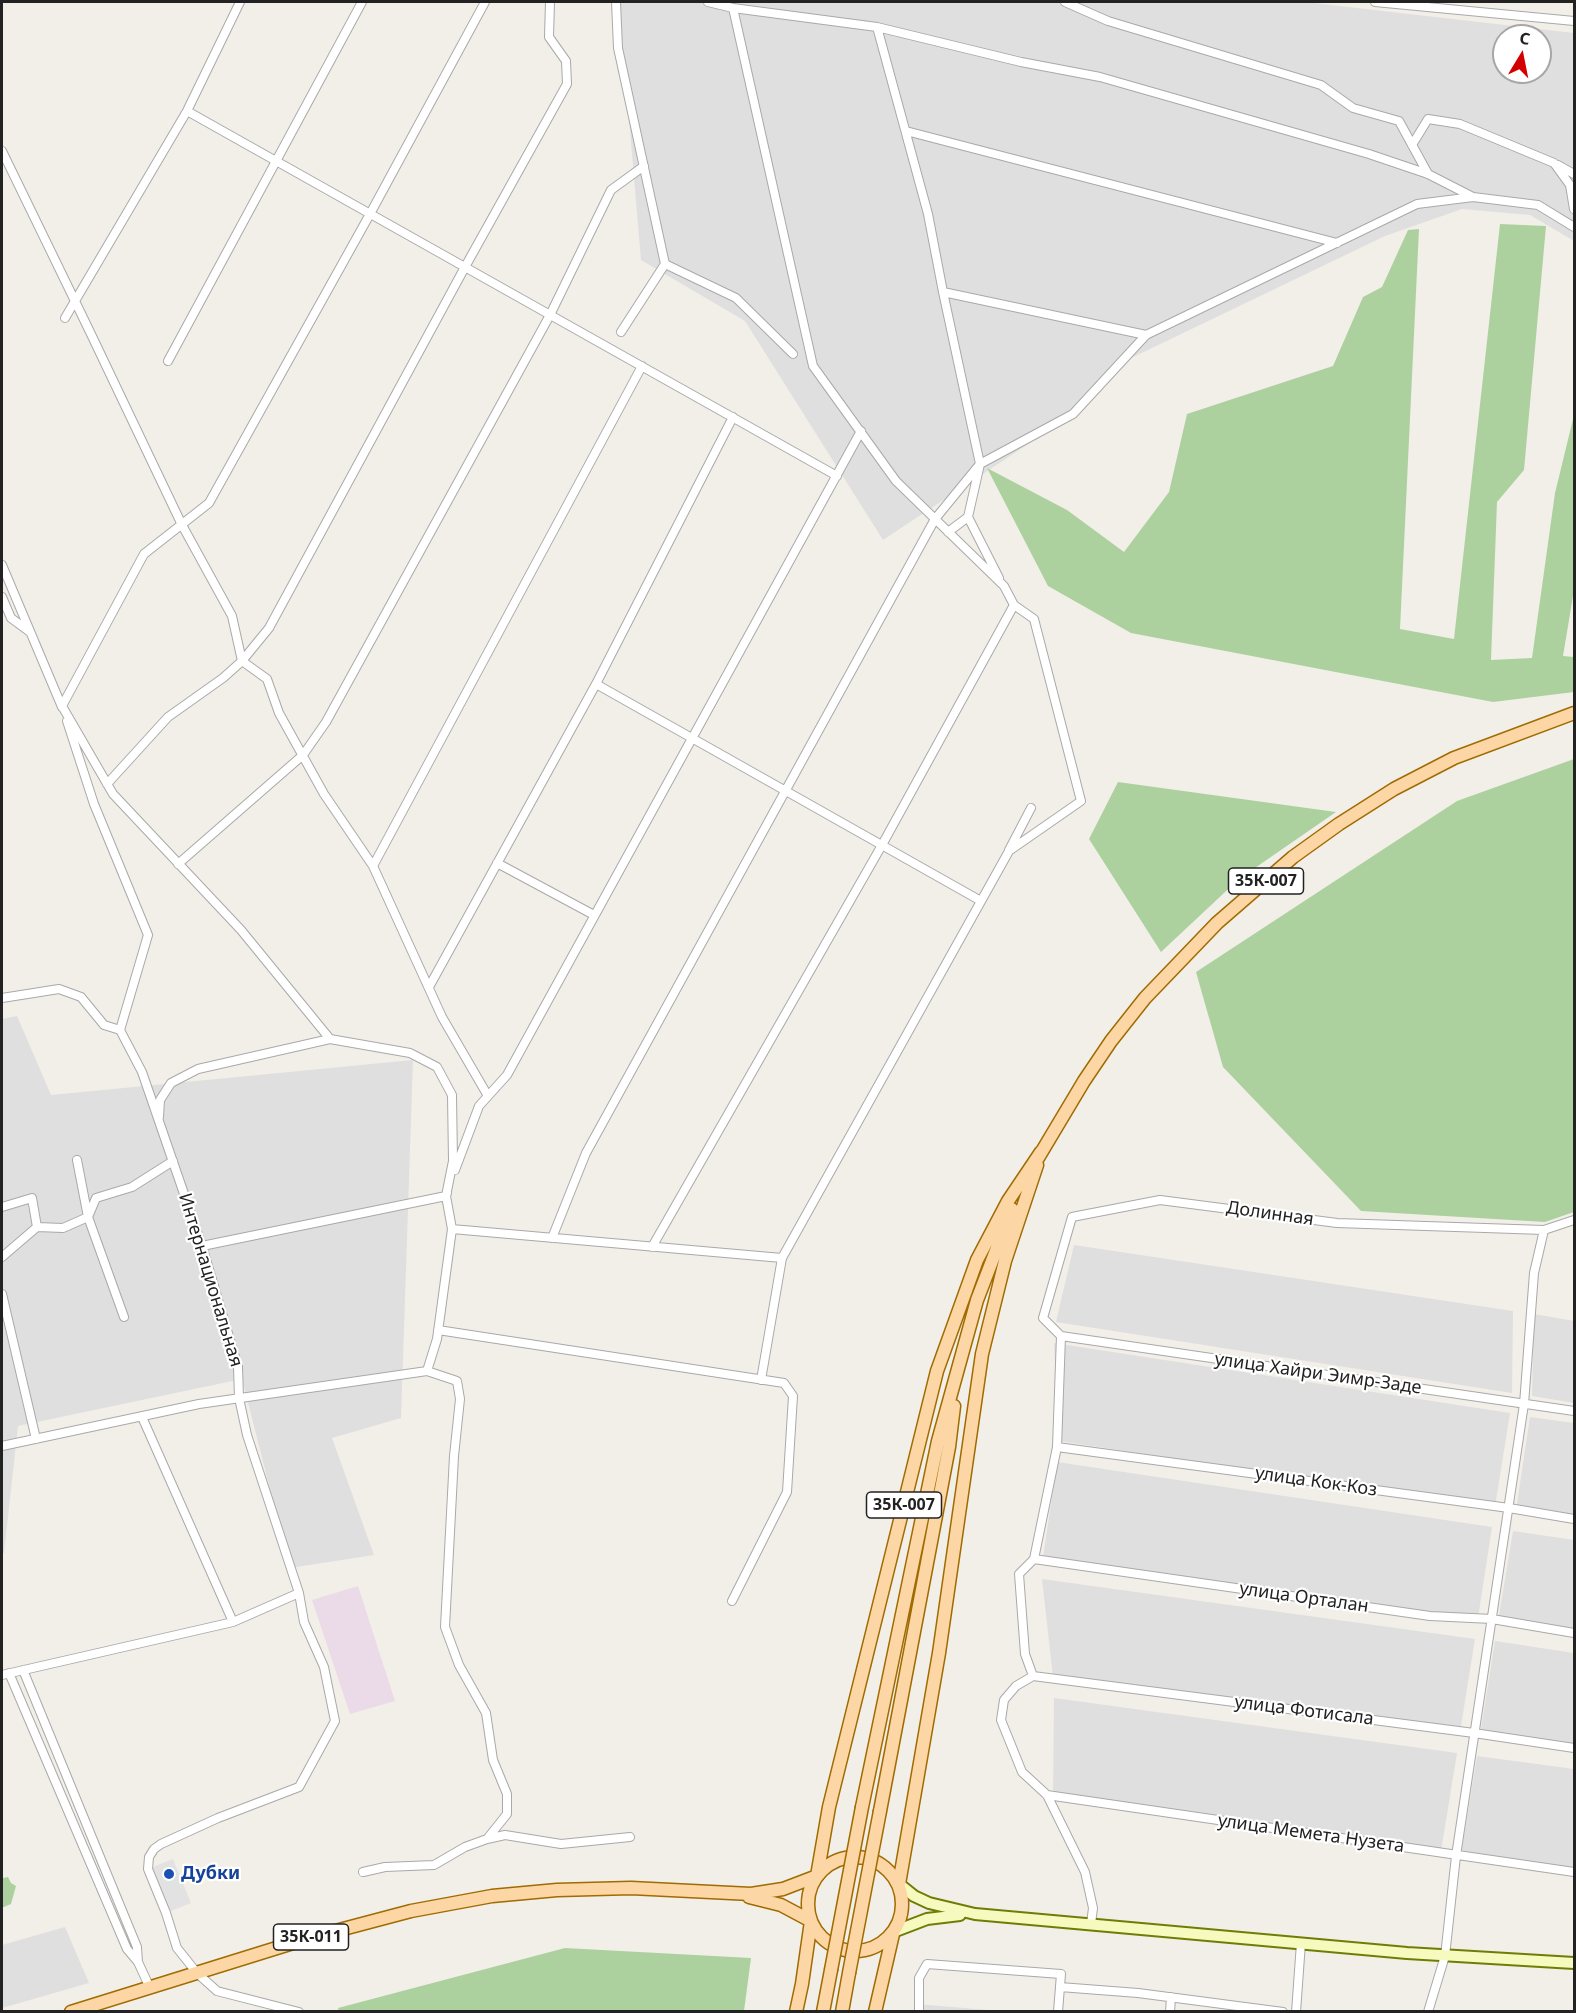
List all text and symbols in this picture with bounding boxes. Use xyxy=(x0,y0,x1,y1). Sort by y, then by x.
north arrow xyxy=(1492,24,1552,84)
text: С xyxy=(1518,27,1532,50)
road number: 35К-007 xyxy=(1228,868,1304,894)
street label: Интернациональная xyxy=(173,1191,247,1369)
street label: Долинная xyxy=(1225,1197,1315,1231)
street label: улица Хайри Эимр-Заде xyxy=(1213,1349,1423,1399)
street label: улица Кок-Коз xyxy=(1254,1463,1378,1501)
road number: 35К-007 xyxy=(866,1492,942,1518)
street label: улица Орталан xyxy=(1238,1578,1370,1618)
street label: улица Фотисала xyxy=(1233,1692,1375,1730)
street label: улица Мемета Нузета xyxy=(1216,1810,1406,1858)
place label: Дубки xyxy=(181,1863,240,1885)
marker: Дубки xyxy=(162,1867,176,1881)
road number: 35К-011 xyxy=(274,1924,348,1950)

